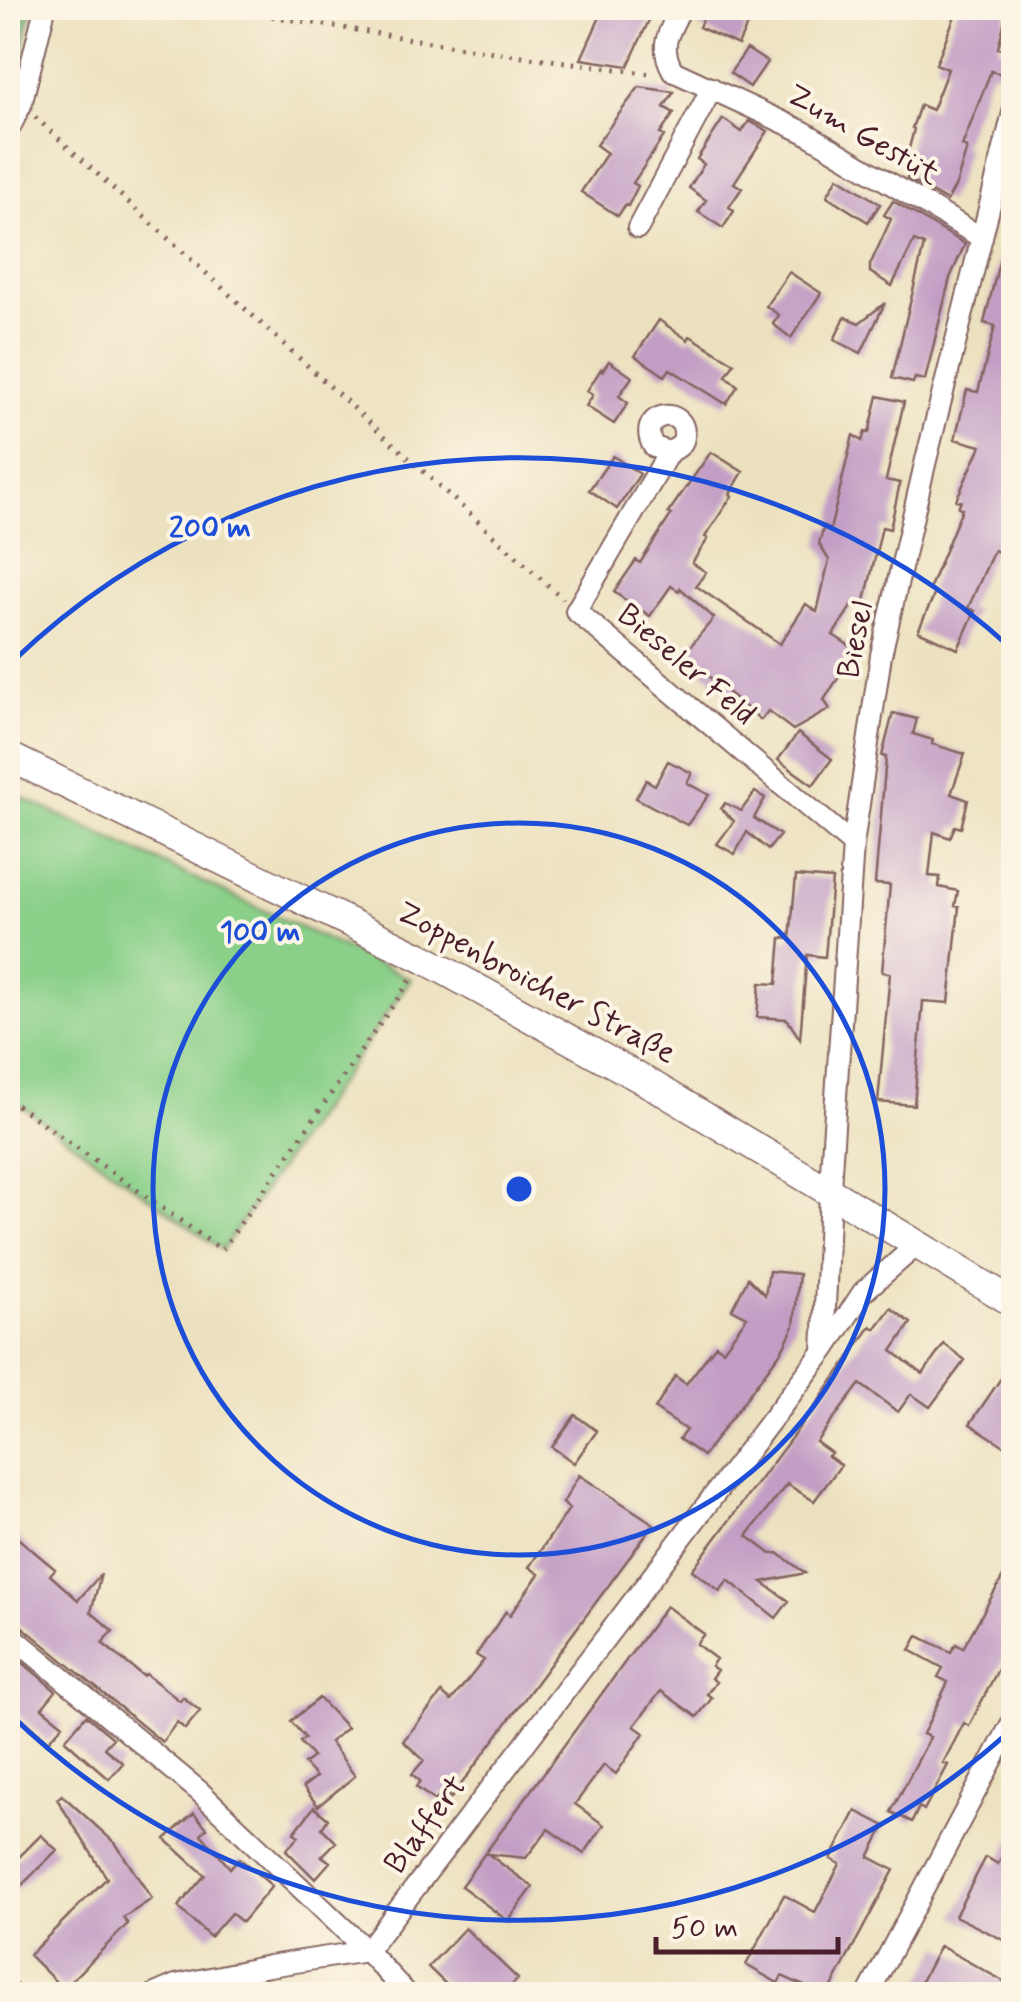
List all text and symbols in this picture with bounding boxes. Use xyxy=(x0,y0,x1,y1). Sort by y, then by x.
street label: Zum Gestüt xyxy=(779,74,947,196)
text: 200 m xyxy=(169,509,251,548)
street label: Bieseler Feld xyxy=(608,595,764,735)
street label: Biesel xyxy=(828,598,884,682)
street label: Zoppenbroicher Straße xyxy=(389,892,683,1074)
text: 100 m xyxy=(220,913,300,952)
centre of rings xyxy=(501,1171,537,1207)
street label: Blaffert xyxy=(375,1767,477,1883)
scale bar xyxy=(656,1892,838,1954)
text: 50 m xyxy=(671,1909,738,1948)

